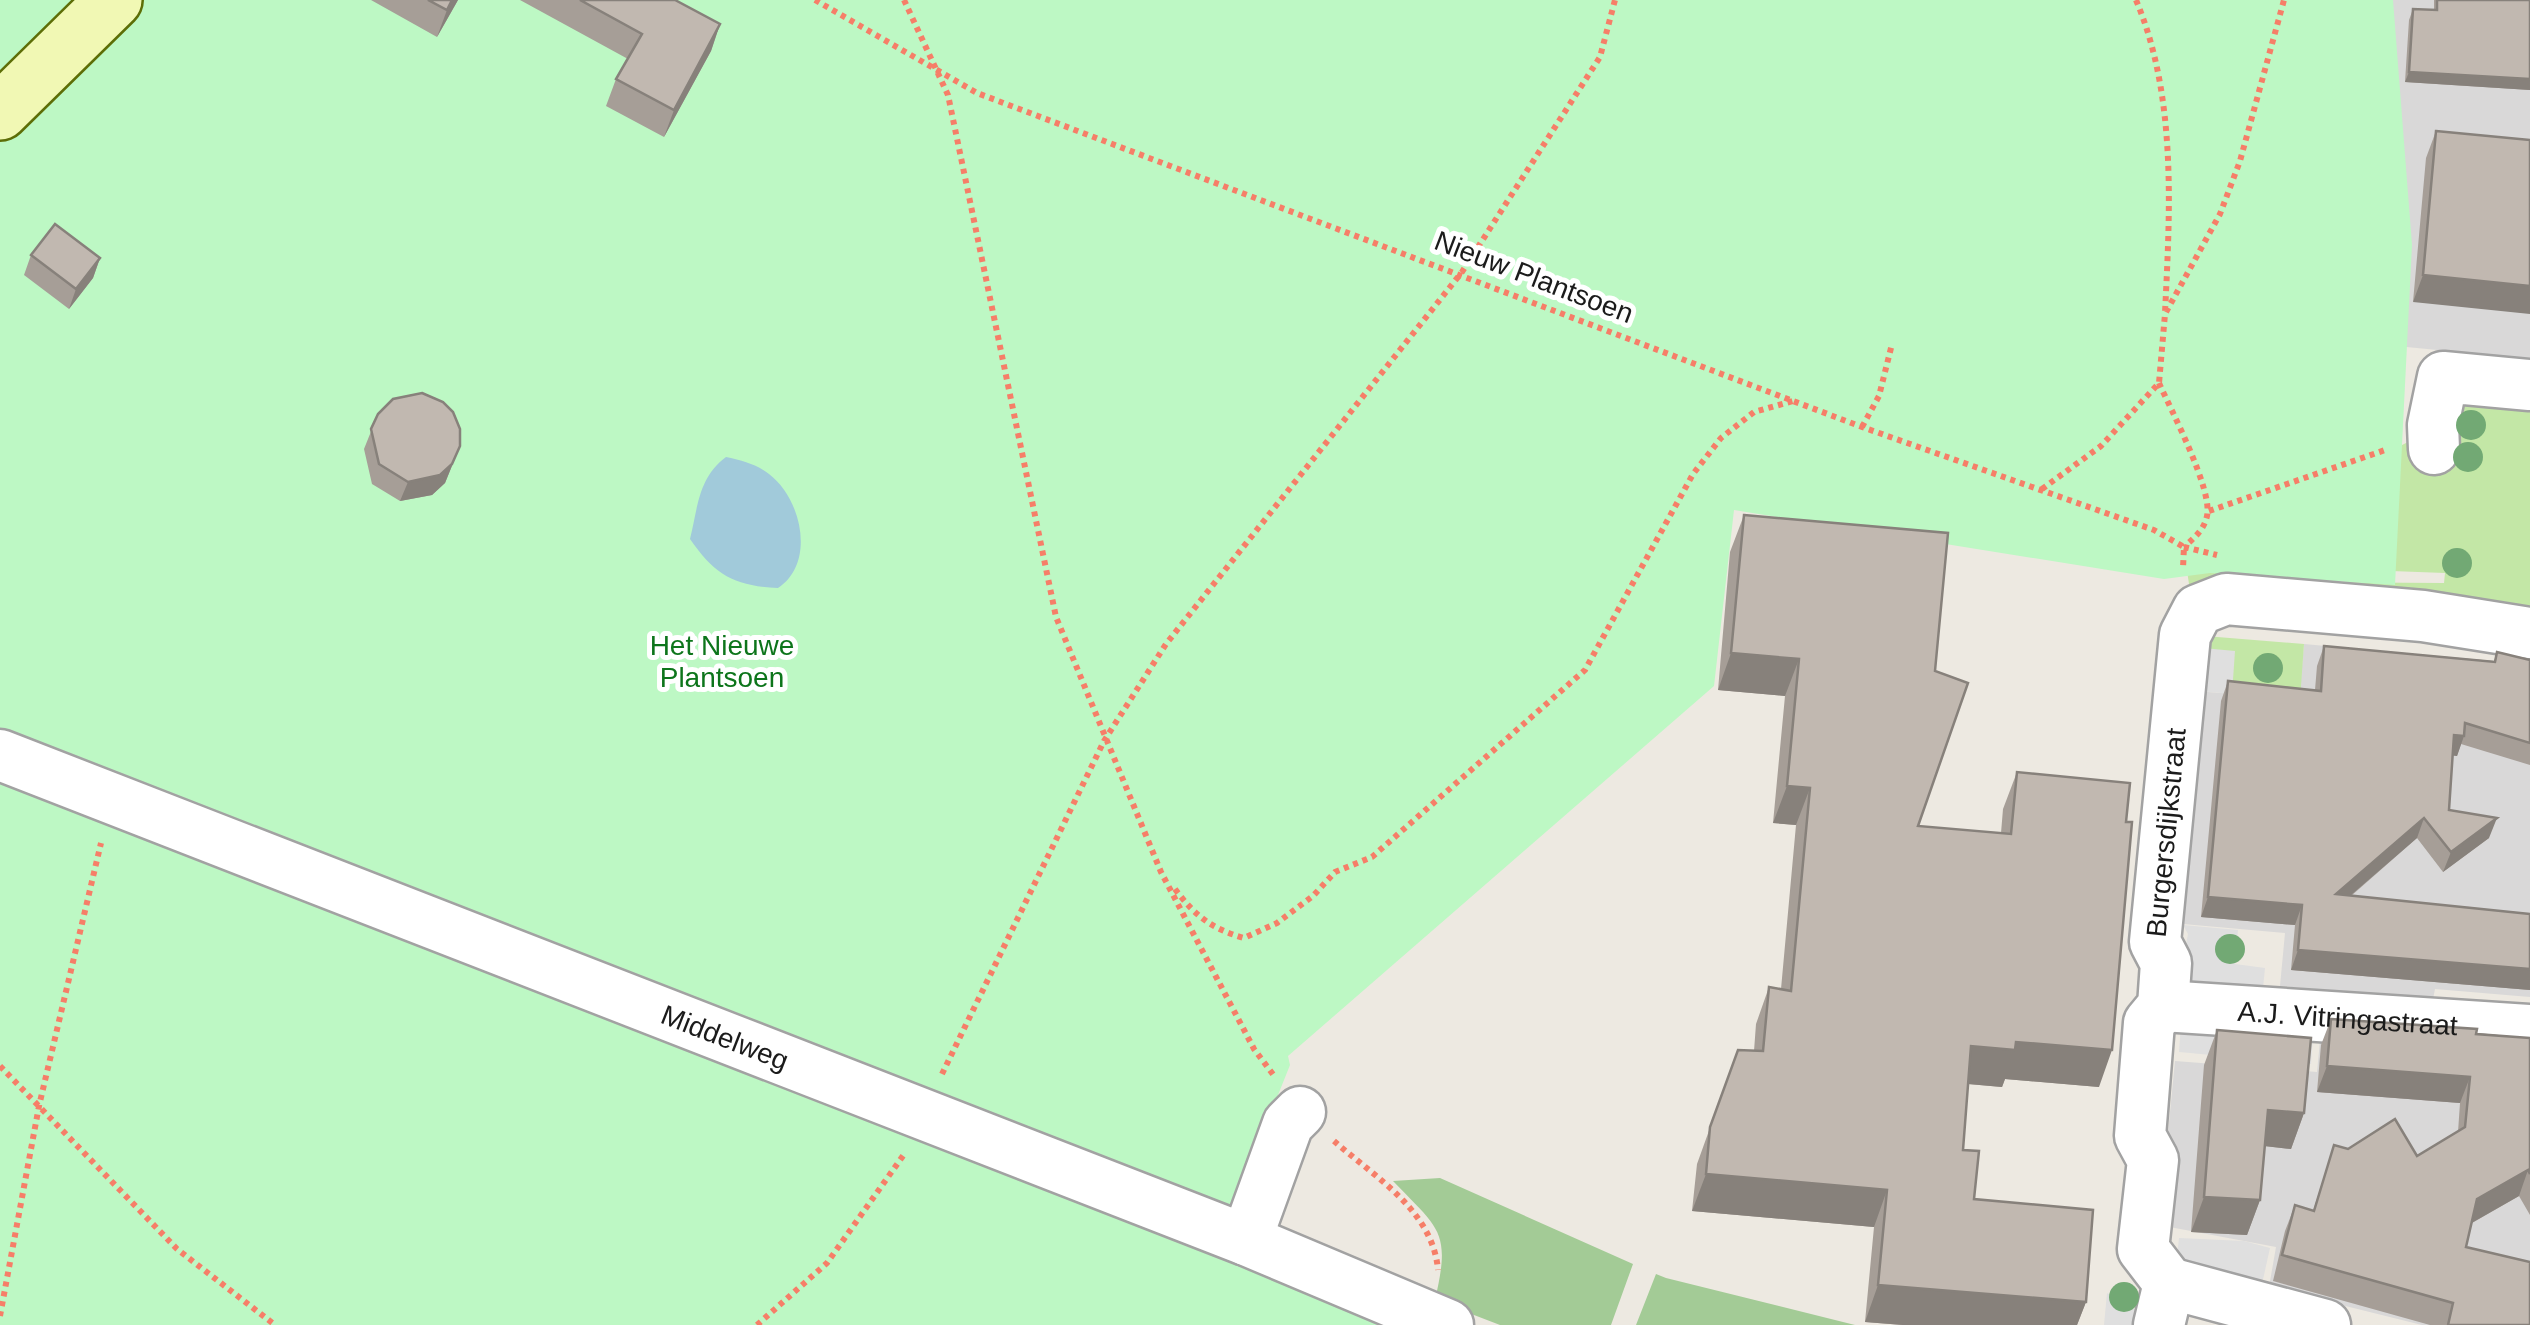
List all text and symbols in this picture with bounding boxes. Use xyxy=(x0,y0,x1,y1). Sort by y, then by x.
street label: Nieuw Plantsoen xyxy=(1430,225,1638,329)
park label: Het Nieuwe Plantsoen xyxy=(650,630,794,693)
street label: Burgersdijkstraat xyxy=(2140,726,2191,939)
street label: A.J. Vitringastraat xyxy=(2237,995,2459,1041)
street label: Middelweg xyxy=(657,998,793,1076)

